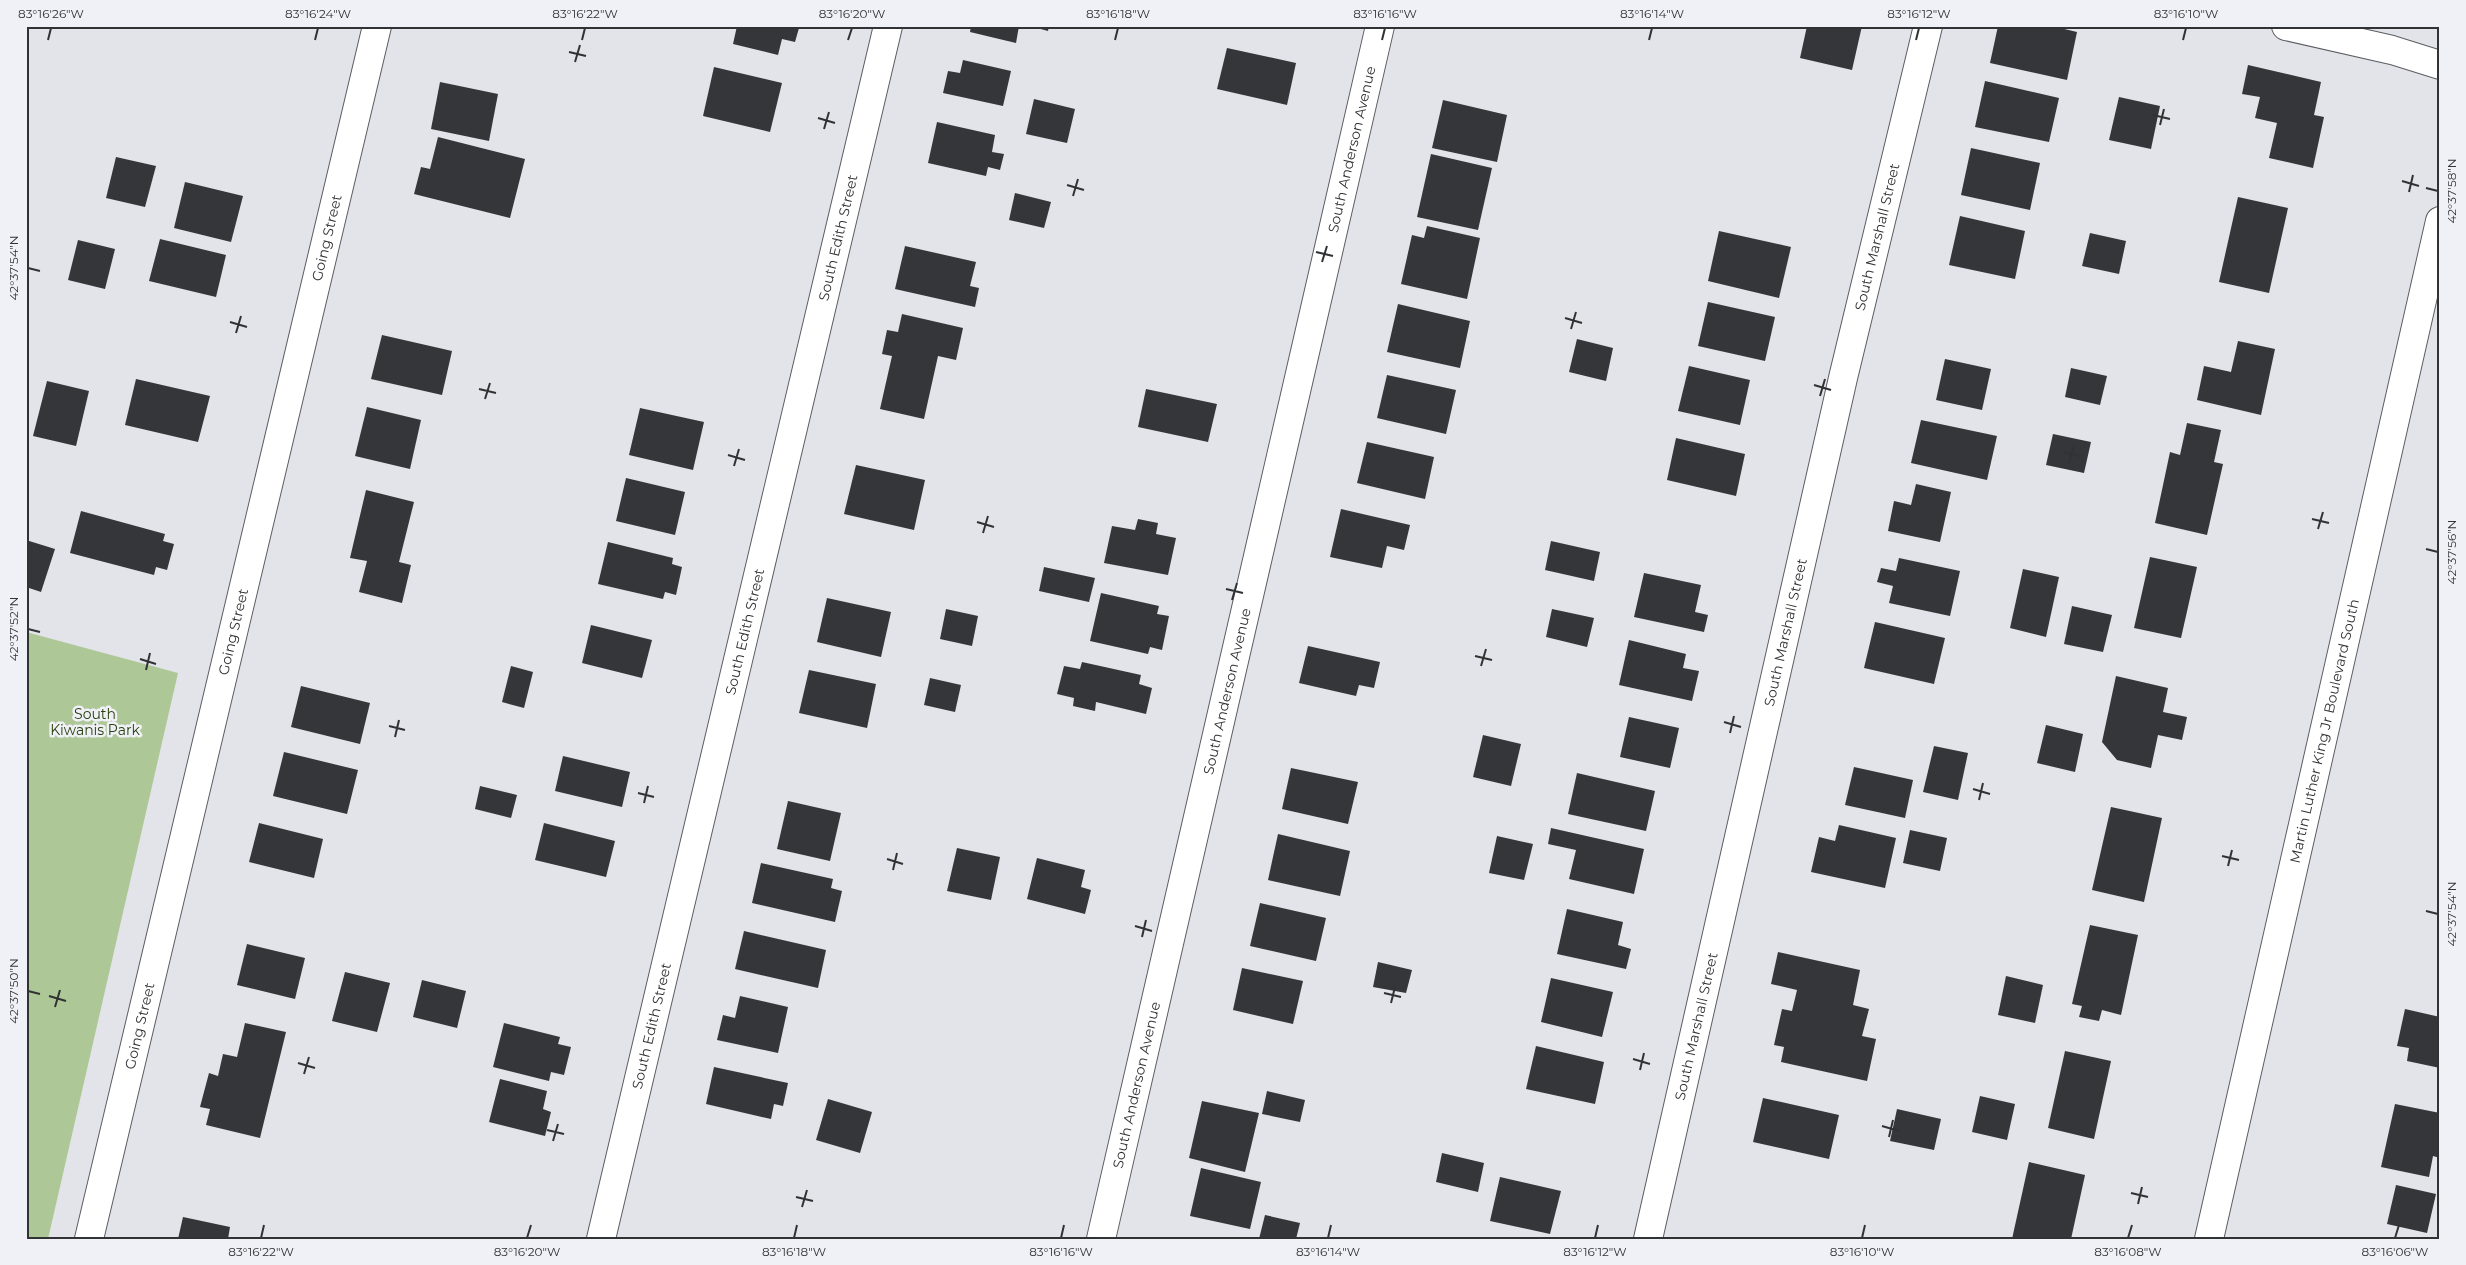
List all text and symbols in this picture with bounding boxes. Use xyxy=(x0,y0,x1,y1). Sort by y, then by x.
text: 83°16'26"W xyxy=(18,6,84,21)
text: 83°16'24"W xyxy=(285,6,351,21)
text: 83°16'22"W xyxy=(552,6,618,21)
text: 83°16'20"W xyxy=(819,6,885,21)
text: 83°16'18"W xyxy=(1086,6,1150,21)
text: 83°16'16"W xyxy=(1353,6,1417,21)
text: 83°16'14"W xyxy=(1620,6,1684,21)
text: 83°16'12"W xyxy=(1887,6,1951,21)
text: 83°16'10"W xyxy=(2154,6,2218,21)
street label: South Anderson Avenue xyxy=(1324,64,1379,235)
text: 42°37'58"N xyxy=(2444,158,2459,224)
street label: South Marshall Street xyxy=(1851,161,1904,312)
street label: South Edith Street xyxy=(814,172,862,303)
street label: Going Street xyxy=(308,192,346,283)
text: 42°37'54"N xyxy=(6,235,21,301)
text: 42°37'56"N xyxy=(2444,520,2459,584)
street label: South Marshall Street xyxy=(1760,556,1811,708)
street label: South Edith Street xyxy=(721,566,768,697)
street label: Going Street xyxy=(214,586,252,677)
text: 42°37'52"N xyxy=(6,597,21,661)
street label: Martin Luther King Jr Boulevard South xyxy=(2286,597,2363,865)
street label: South Anderson Avenue xyxy=(1199,606,1255,776)
park label: South Kiwanis Park xyxy=(50,705,140,739)
text: 42°37'54"N xyxy=(2444,881,2459,947)
street label: South Marshall Street xyxy=(1671,950,1722,1102)
text: 42°37'50"N xyxy=(6,958,21,1024)
street label: South Edith Street xyxy=(628,961,675,1091)
street label: Going Street xyxy=(121,980,159,1071)
street label: South Anderson Avenue xyxy=(1109,1000,1164,1170)
text: 83°16'22"W xyxy=(228,1244,294,1259)
text: 83°16'20"W xyxy=(494,1244,560,1259)
text: 83°16'18"W xyxy=(762,1244,826,1259)
text: 83°16'16"W xyxy=(1029,1244,1093,1259)
text: 83°16'14"W xyxy=(1296,1244,1360,1259)
text: 83°16'12"W xyxy=(1563,1244,1627,1259)
text: 83°16'10"W xyxy=(1830,1244,1894,1259)
text: 83°16'08"W xyxy=(2094,1244,2162,1259)
text: 83°16'06"W xyxy=(2362,1244,2428,1259)

